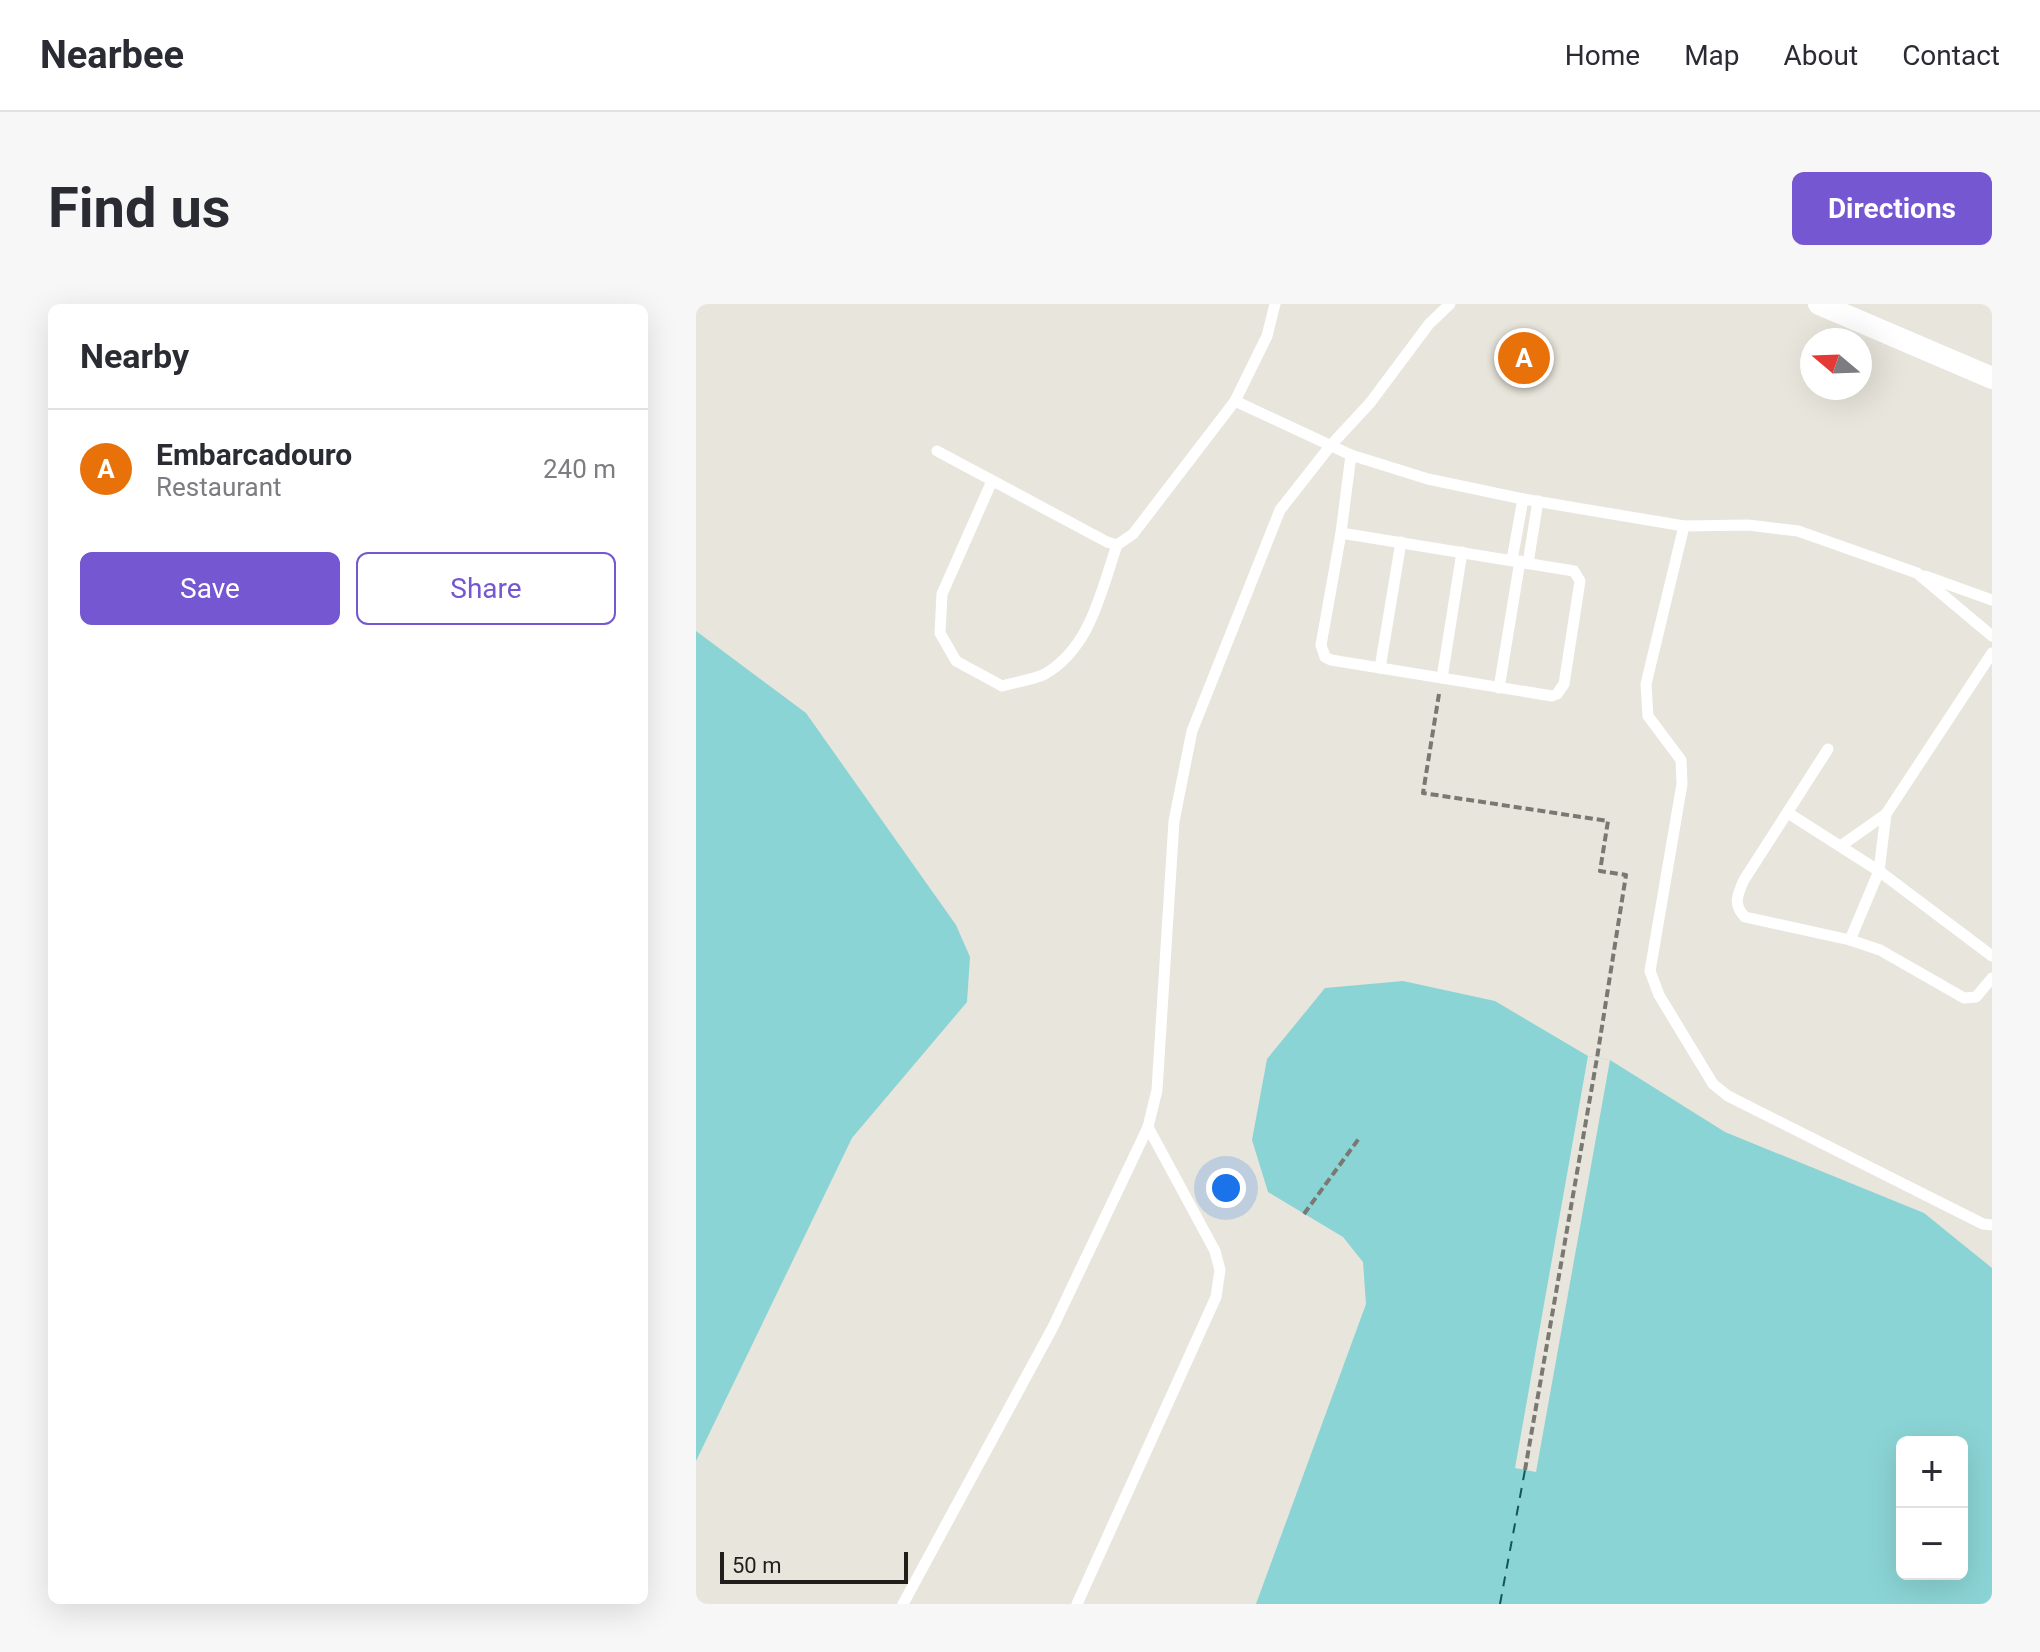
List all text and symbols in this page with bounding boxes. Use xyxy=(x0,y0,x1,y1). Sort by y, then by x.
text: Nearbee xyxy=(40,33,184,77)
text: Home xyxy=(1565,39,1640,72)
text: Map xyxy=(1684,39,1740,72)
text: About xyxy=(1784,39,1858,72)
text: Contact xyxy=(1902,39,2000,72)
button: Directions xyxy=(1792,172,1992,245)
text: Find us xyxy=(48,175,231,241)
pin: A xyxy=(1498,328,1550,388)
north arrow xyxy=(1800,328,1872,400)
text: Nearby xyxy=(80,336,189,376)
text: Embarcadouro xyxy=(156,437,352,472)
text: A xyxy=(97,454,115,484)
text: 240 m xyxy=(543,454,616,484)
text: Restaurant xyxy=(156,472,282,502)
button: Save xyxy=(80,552,340,625)
button: Share xyxy=(356,552,616,625)
your location xyxy=(1206,1168,1246,1208)
map controls xyxy=(1896,1436,1968,1580)
button: + xyxy=(1896,1436,1968,1508)
button: − xyxy=(1896,1508,1968,1580)
scale bar xyxy=(720,1548,908,1584)
text: 50 m xyxy=(732,1553,781,1578)

